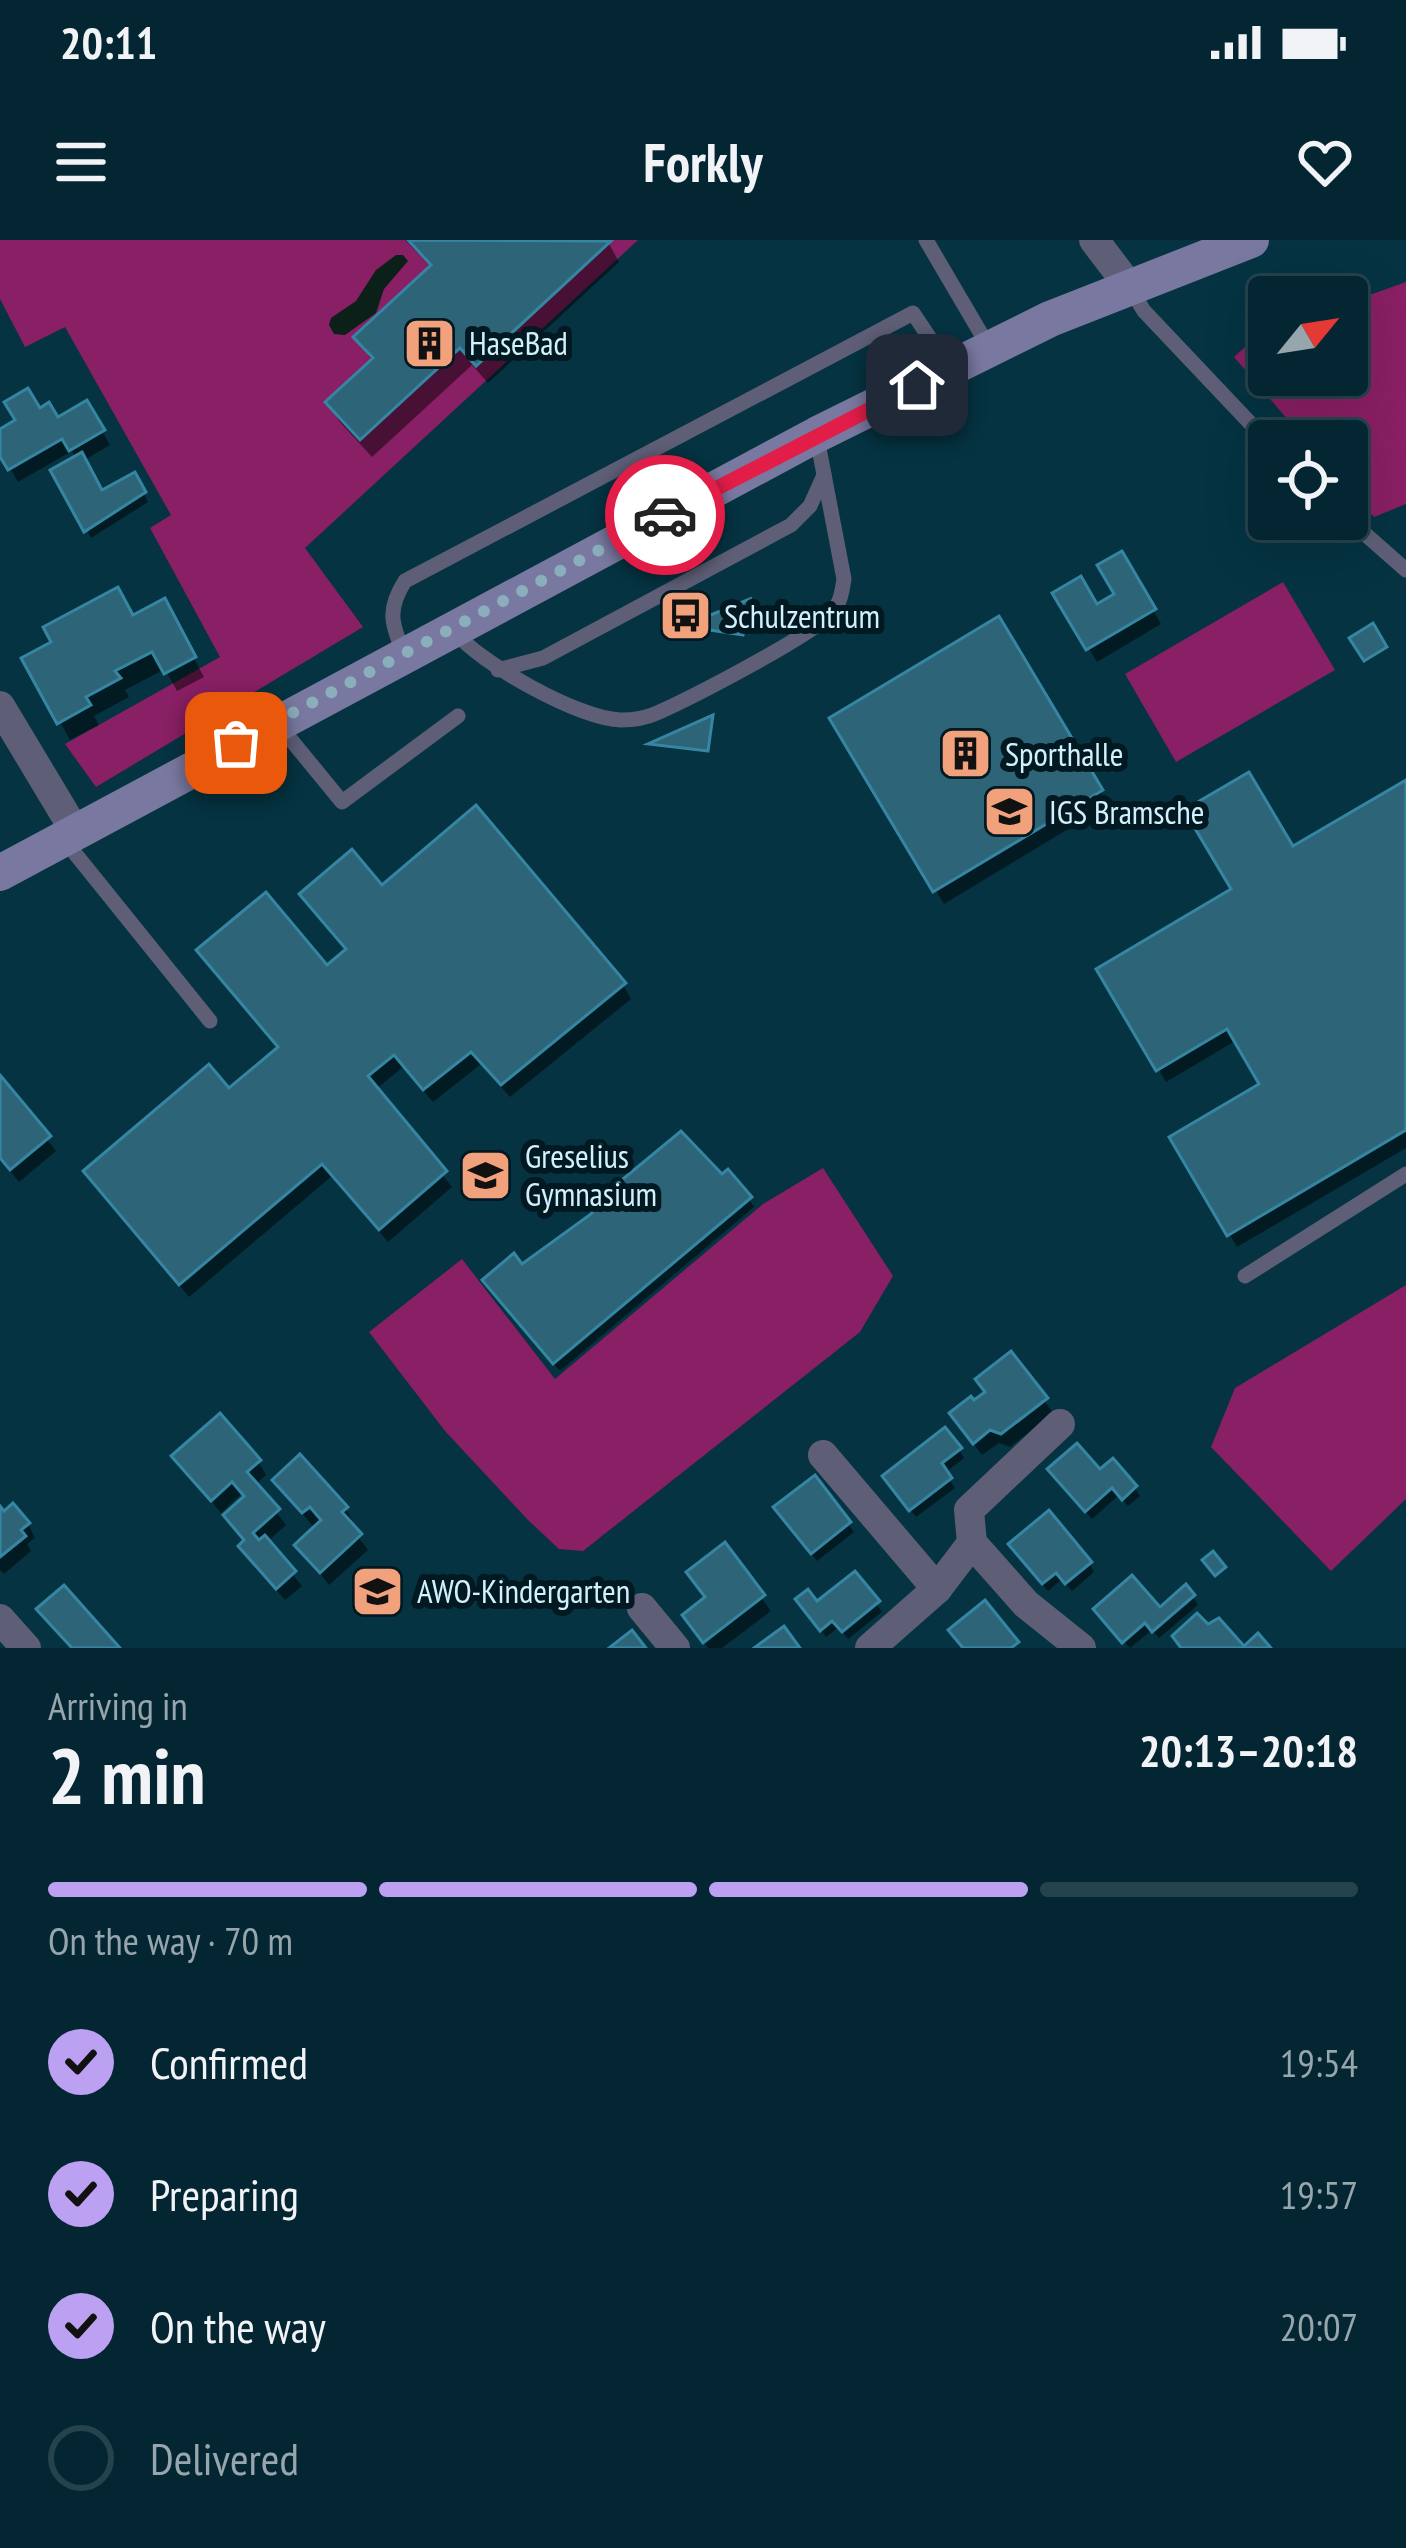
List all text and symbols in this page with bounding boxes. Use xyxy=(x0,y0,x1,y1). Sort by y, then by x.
text: 20:11 xyxy=(60,13,157,71)
text: Forkly xyxy=(643,127,763,197)
icon: menu xyxy=(48,129,114,195)
icon: heart xyxy=(1292,129,1358,195)
north arrow xyxy=(1248,276,1368,396)
map controls xyxy=(1248,276,1368,540)
building icon: HaseBad xyxy=(402,315,458,371)
place label: HaseBad xyxy=(469,321,568,364)
pin xyxy=(866,334,968,436)
icon: home xyxy=(884,352,950,418)
button: locate xyxy=(1248,420,1368,540)
courier xyxy=(605,455,725,575)
icon: car xyxy=(632,482,698,548)
bus stop icon: Schulzentrum xyxy=(657,588,713,644)
place label: Schulzentrum xyxy=(724,594,880,637)
pin xyxy=(185,692,287,794)
icon: bag xyxy=(203,710,269,776)
building icon: Sporthalle xyxy=(938,726,994,782)
place label: Sporthalle xyxy=(1005,732,1123,775)
school or university icon: IGS Bramsche xyxy=(982,784,1038,840)
place label: IGS Bramsche xyxy=(1049,790,1204,833)
place label: Greselius Gymnasium xyxy=(525,1134,657,1215)
school or university icon: Greselius Gymnasium xyxy=(458,1147,514,1203)
school or university icon: AWO-Kindergarten xyxy=(350,1563,406,1619)
place label: AWO-Kindergarten xyxy=(417,1569,630,1612)
text: Arriving in xyxy=(48,1680,188,1731)
text: 20:13–20:18 xyxy=(1139,1721,1358,1779)
text: 2 min xyxy=(48,1725,206,1826)
text: On the way · 70 m xyxy=(48,1915,293,1966)
icon: check xyxy=(48,2029,114,2095)
text: Confirmed xyxy=(150,2033,308,2091)
text: 19:54 xyxy=(1280,2037,1358,2088)
icon: check xyxy=(48,2161,114,2227)
text: Preparing xyxy=(150,2165,299,2223)
text: 19:57 xyxy=(1280,2169,1358,2220)
icon: check xyxy=(48,2293,114,2359)
text: On the way xyxy=(150,2297,326,2355)
text: 20:07 xyxy=(1280,2301,1358,2352)
text: Delivered xyxy=(150,2429,299,2487)

